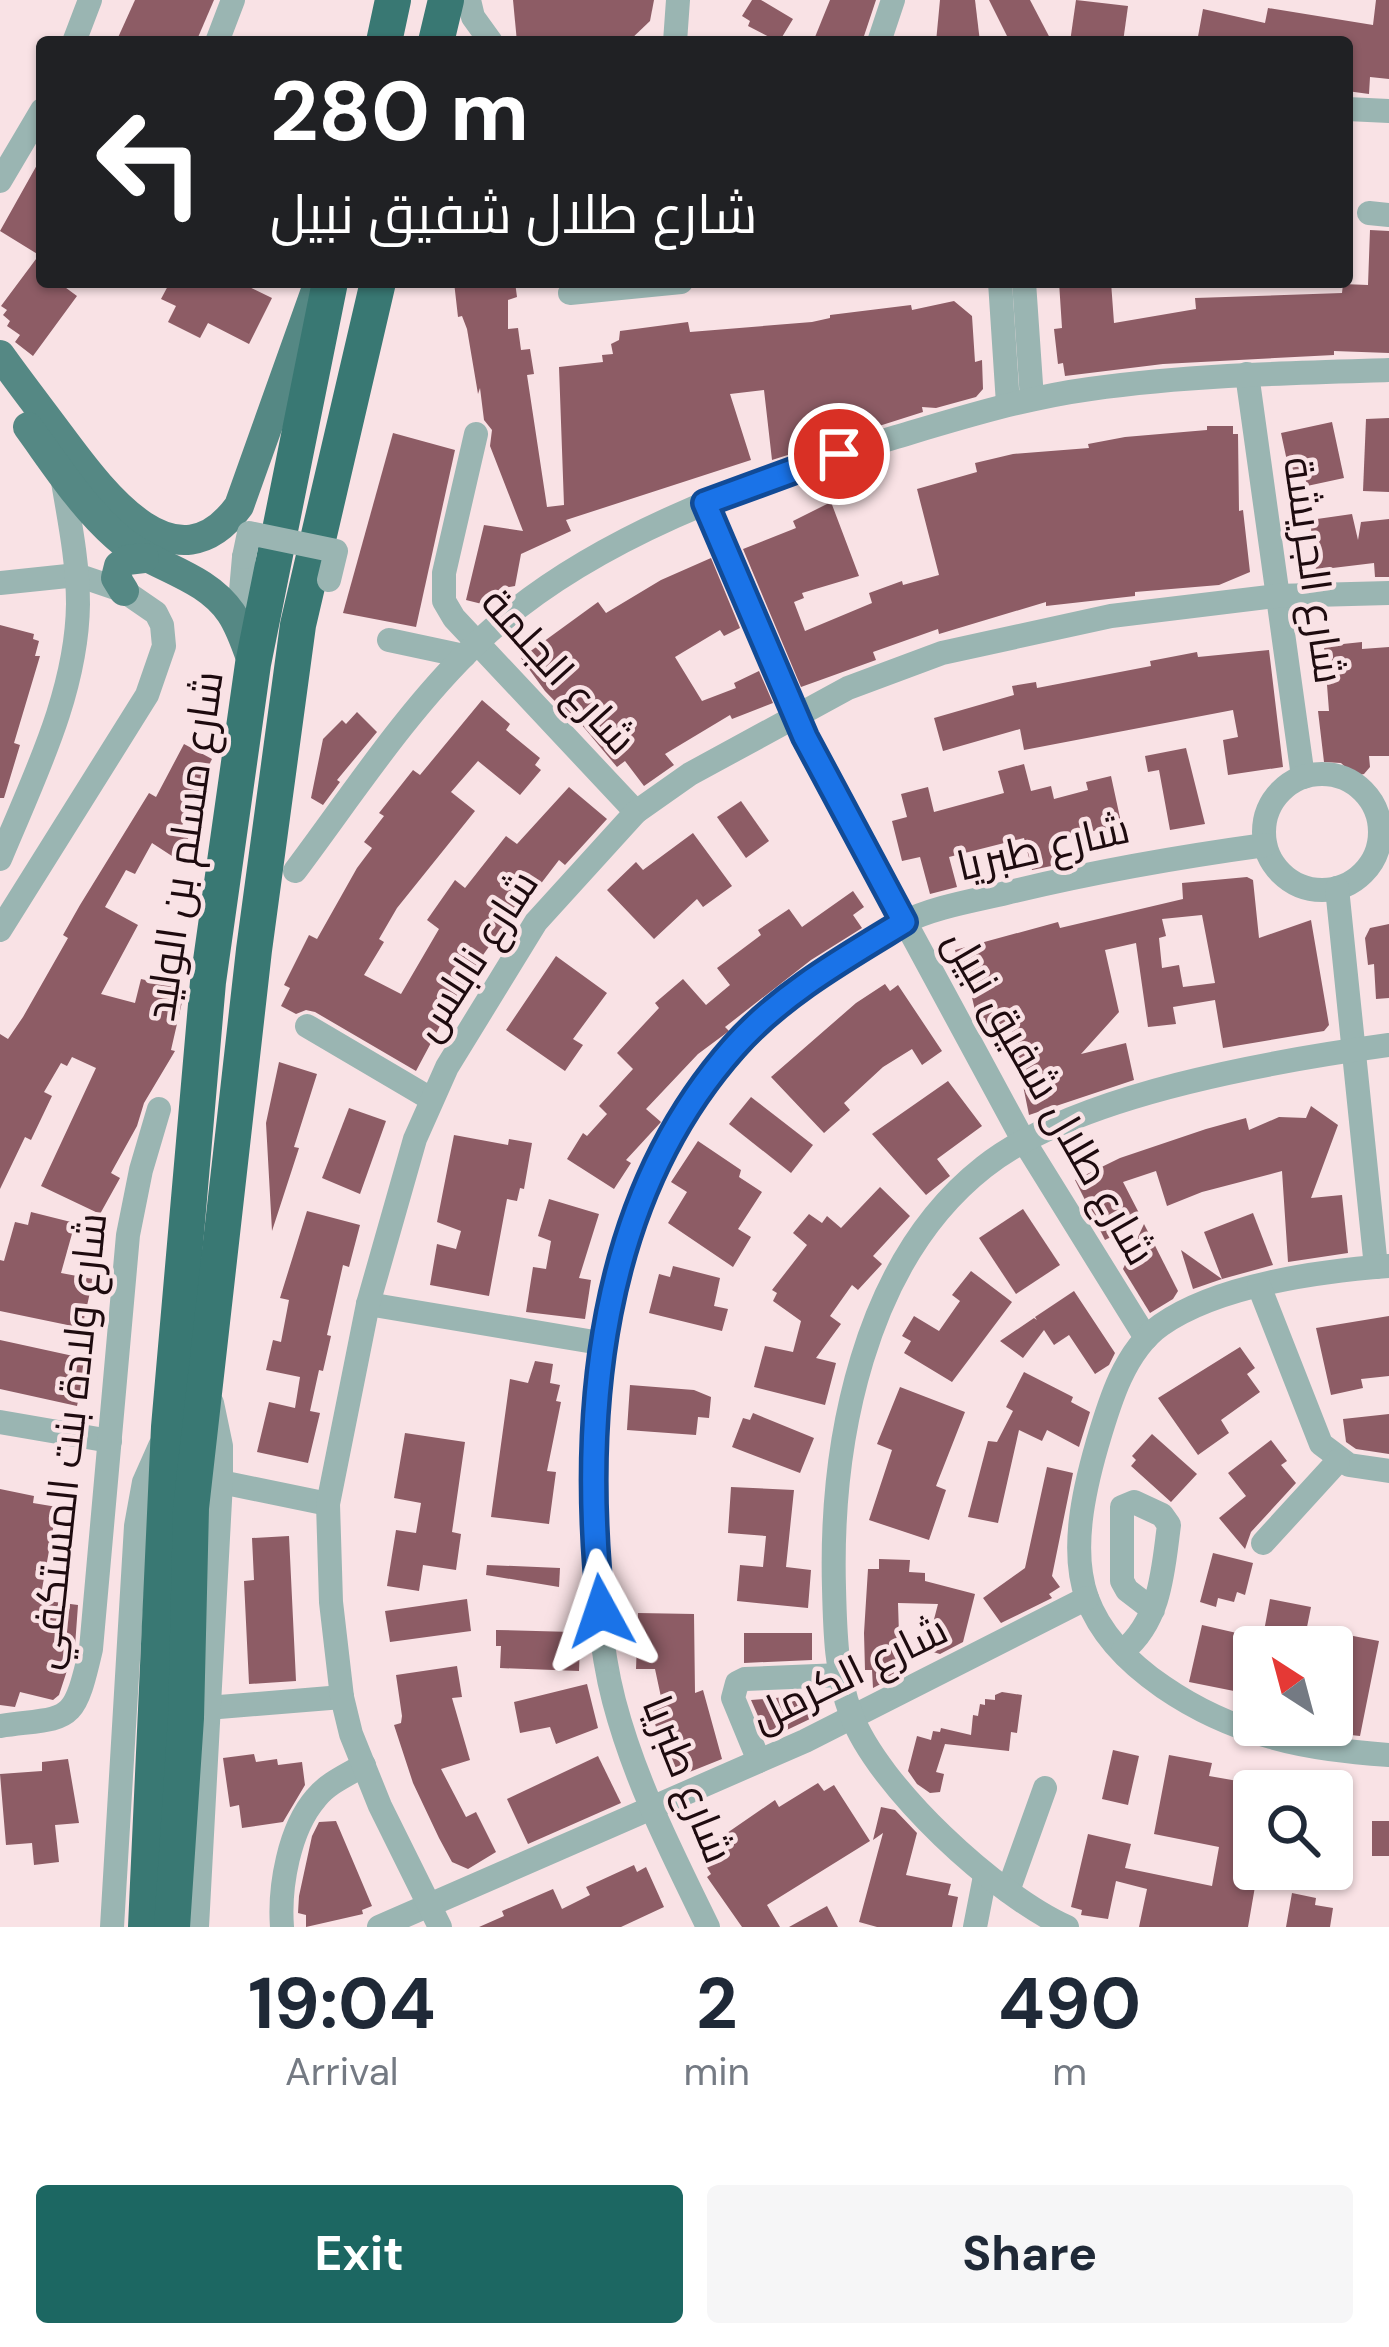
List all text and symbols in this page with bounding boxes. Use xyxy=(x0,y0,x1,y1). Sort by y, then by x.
text: 280 m xyxy=(270,57,529,166)
icon: left xyxy=(72,84,228,240)
text: شارع طلال شفيق نبيل xyxy=(270,179,757,250)
pin xyxy=(788,403,890,505)
icon: arrive xyxy=(806,421,872,487)
street label: شارع الجريشة xyxy=(1271,453,1357,687)
street label: شارع الجلمة xyxy=(470,576,648,766)
street label: شارع مسلم بن الوليد xyxy=(132,668,237,1025)
street label: شارع طبريا xyxy=(951,800,1135,894)
street label: شارع نابلس xyxy=(399,859,551,1051)
street label: شارع طلال شفيق نبيل xyxy=(931,919,1169,1275)
street label: شارع ولادة بنت المستكفي xyxy=(17,1210,124,1673)
position arrow xyxy=(538,1548,664,1674)
street label: شارع الكرمل xyxy=(742,1602,956,1744)
north arrow xyxy=(1233,1626,1353,1746)
map controls xyxy=(1233,1626,1353,1890)
street label: شارع طبريا xyxy=(630,1687,746,1871)
button: search xyxy=(1233,1770,1353,1890)
text: 19:04 xyxy=(248,1957,436,2050)
text: 2 xyxy=(696,1957,738,2050)
text: 490 xyxy=(998,1957,1141,2050)
text: Arrival xyxy=(285,2046,399,2097)
text: min xyxy=(684,2046,750,2097)
text: m xyxy=(1052,2046,1087,2097)
button: Exit xyxy=(36,2185,683,2323)
button: Share xyxy=(707,2185,1353,2323)

